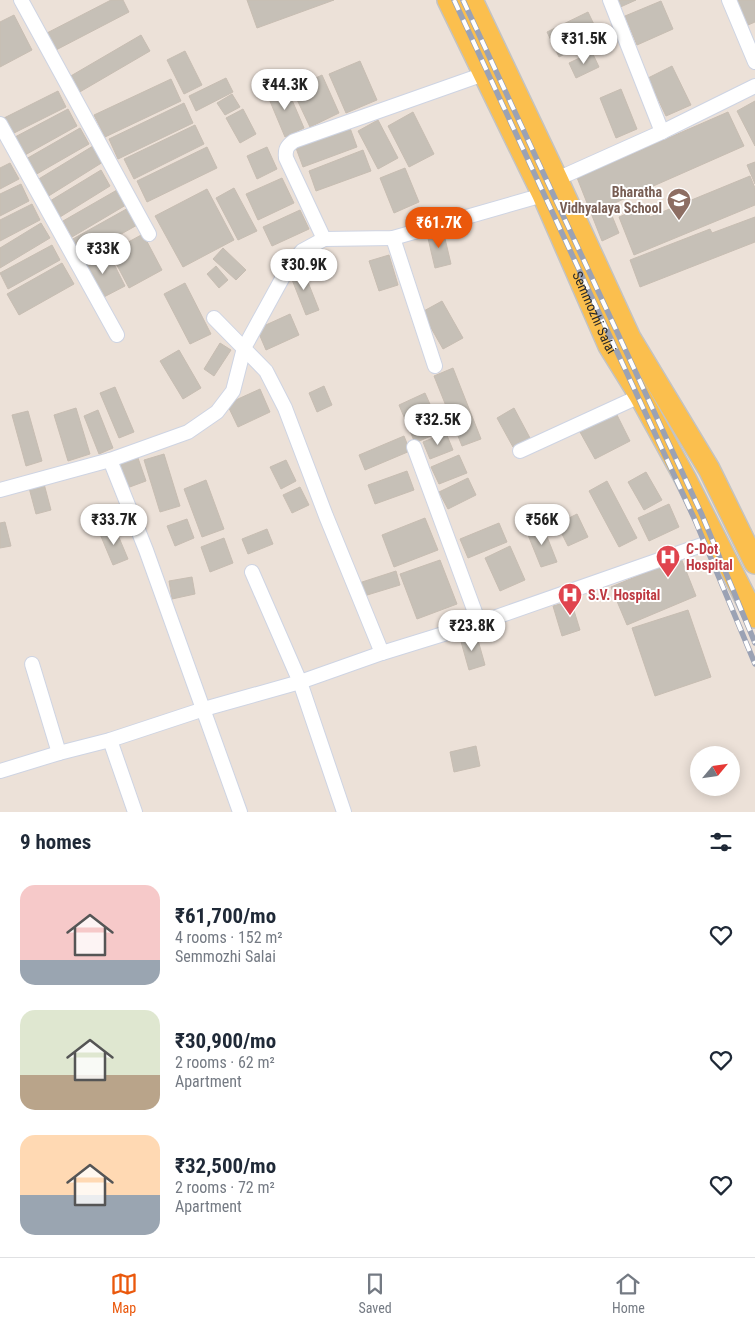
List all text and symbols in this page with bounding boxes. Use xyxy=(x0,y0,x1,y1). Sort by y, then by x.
pin: ₹31.5K xyxy=(543,22,625,65)
text: ₹31.5K xyxy=(561,29,607,48)
pin: ₹44.3K xyxy=(244,68,326,111)
text: ₹44.3K xyxy=(262,75,308,94)
place label: Bharatha Vidhyalaya School xyxy=(560,184,662,216)
school or university icon: Bharatha Vidhyalaya School xyxy=(666,187,692,221)
pin: ₹61.7K xyxy=(398,206,480,249)
text: ₹61.7K xyxy=(416,213,462,232)
pin: ₹33K xyxy=(73,232,133,275)
text: ₹33K xyxy=(87,239,119,258)
pin: ₹30.9K xyxy=(263,248,345,291)
text: ₹30.9K xyxy=(281,255,327,274)
street label: Semmozhi Salai xyxy=(569,269,620,357)
pin: ₹32.5K xyxy=(397,404,479,446)
text: ₹32.5K xyxy=(415,410,461,429)
pin: ₹33.7K xyxy=(73,504,155,546)
pin: ₹56K xyxy=(512,504,572,546)
text: ₹33.7K xyxy=(91,510,137,529)
text: ₹56K xyxy=(526,510,558,529)
place label: C-Dot Hospital xyxy=(686,541,733,573)
hospital icon: C-Dot Hospital xyxy=(655,544,681,578)
hospital icon: S.V. Hospital xyxy=(557,582,583,616)
place label: S.V. Hospital xyxy=(588,587,660,603)
pin: ₹23.8K xyxy=(431,610,513,652)
text: ₹23.8K xyxy=(449,616,495,635)
north arrow xyxy=(690,746,740,796)
map controls xyxy=(690,746,740,796)
icon: filters xyxy=(707,828,735,856)
text: 9 homes xyxy=(20,830,91,854)
text: ₹61,700/mo xyxy=(175,904,276,928)
icon: home xyxy=(60,905,120,965)
icon: heart xyxy=(707,921,735,949)
text: 4 rooms · 152 m² xyxy=(175,928,283,947)
text: Semmozhi Salai xyxy=(175,947,276,966)
text: ₹30,900/mo xyxy=(175,1029,276,1053)
icon: home xyxy=(60,1030,120,1090)
icon: heart xyxy=(707,1046,735,1074)
text: 2 rooms · 62 m² xyxy=(175,1053,275,1072)
text: Apartment xyxy=(175,1072,242,1091)
text: ₹32,500/mo xyxy=(175,1154,276,1178)
icon: home xyxy=(60,1155,120,1215)
icon: heart xyxy=(707,1171,735,1199)
text: 2 rooms · 72 m² xyxy=(175,1178,275,1197)
text: Apartment xyxy=(175,1197,242,1216)
tab: Map xyxy=(110,1270,138,1316)
tab: Saved xyxy=(358,1270,392,1316)
tab: Home xyxy=(612,1270,645,1316)

